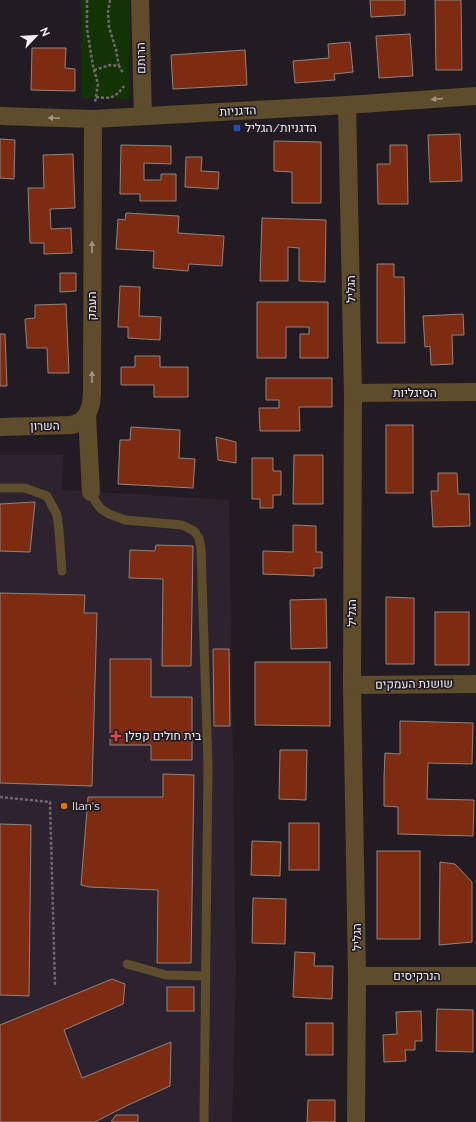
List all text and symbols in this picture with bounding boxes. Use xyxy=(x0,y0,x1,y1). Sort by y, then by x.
north arrow xyxy=(16,16,56,56)
text: N xyxy=(37,25,52,39)
street label: הרותם xyxy=(134,42,148,74)
one-way arrow xyxy=(431,95,443,102)
street label: הדגניות xyxy=(219,103,257,119)
one-way arrow xyxy=(48,114,60,121)
place label: הדגניות/הגליל xyxy=(245,121,317,135)
marker: הדגניות/הגליל xyxy=(232,123,242,133)
one-way arrow xyxy=(89,240,95,253)
street label: הגליל xyxy=(344,275,358,303)
street label: העמק xyxy=(85,291,99,321)
one-way arrow xyxy=(89,370,95,383)
street label: הסיגליות xyxy=(393,386,437,400)
street label: השרון xyxy=(30,419,60,433)
street label: הגליל xyxy=(345,599,359,627)
street label: שושנת העמקים xyxy=(375,676,453,692)
place label: בית חולים קפלן xyxy=(125,729,202,743)
marker: בית חולים קפלן xyxy=(110,730,122,742)
place label: Ilan's xyxy=(72,799,100,813)
marker: Ilan's xyxy=(59,801,69,811)
street label: הגליל xyxy=(350,923,364,951)
street label: הנרקיסים xyxy=(393,969,441,983)

